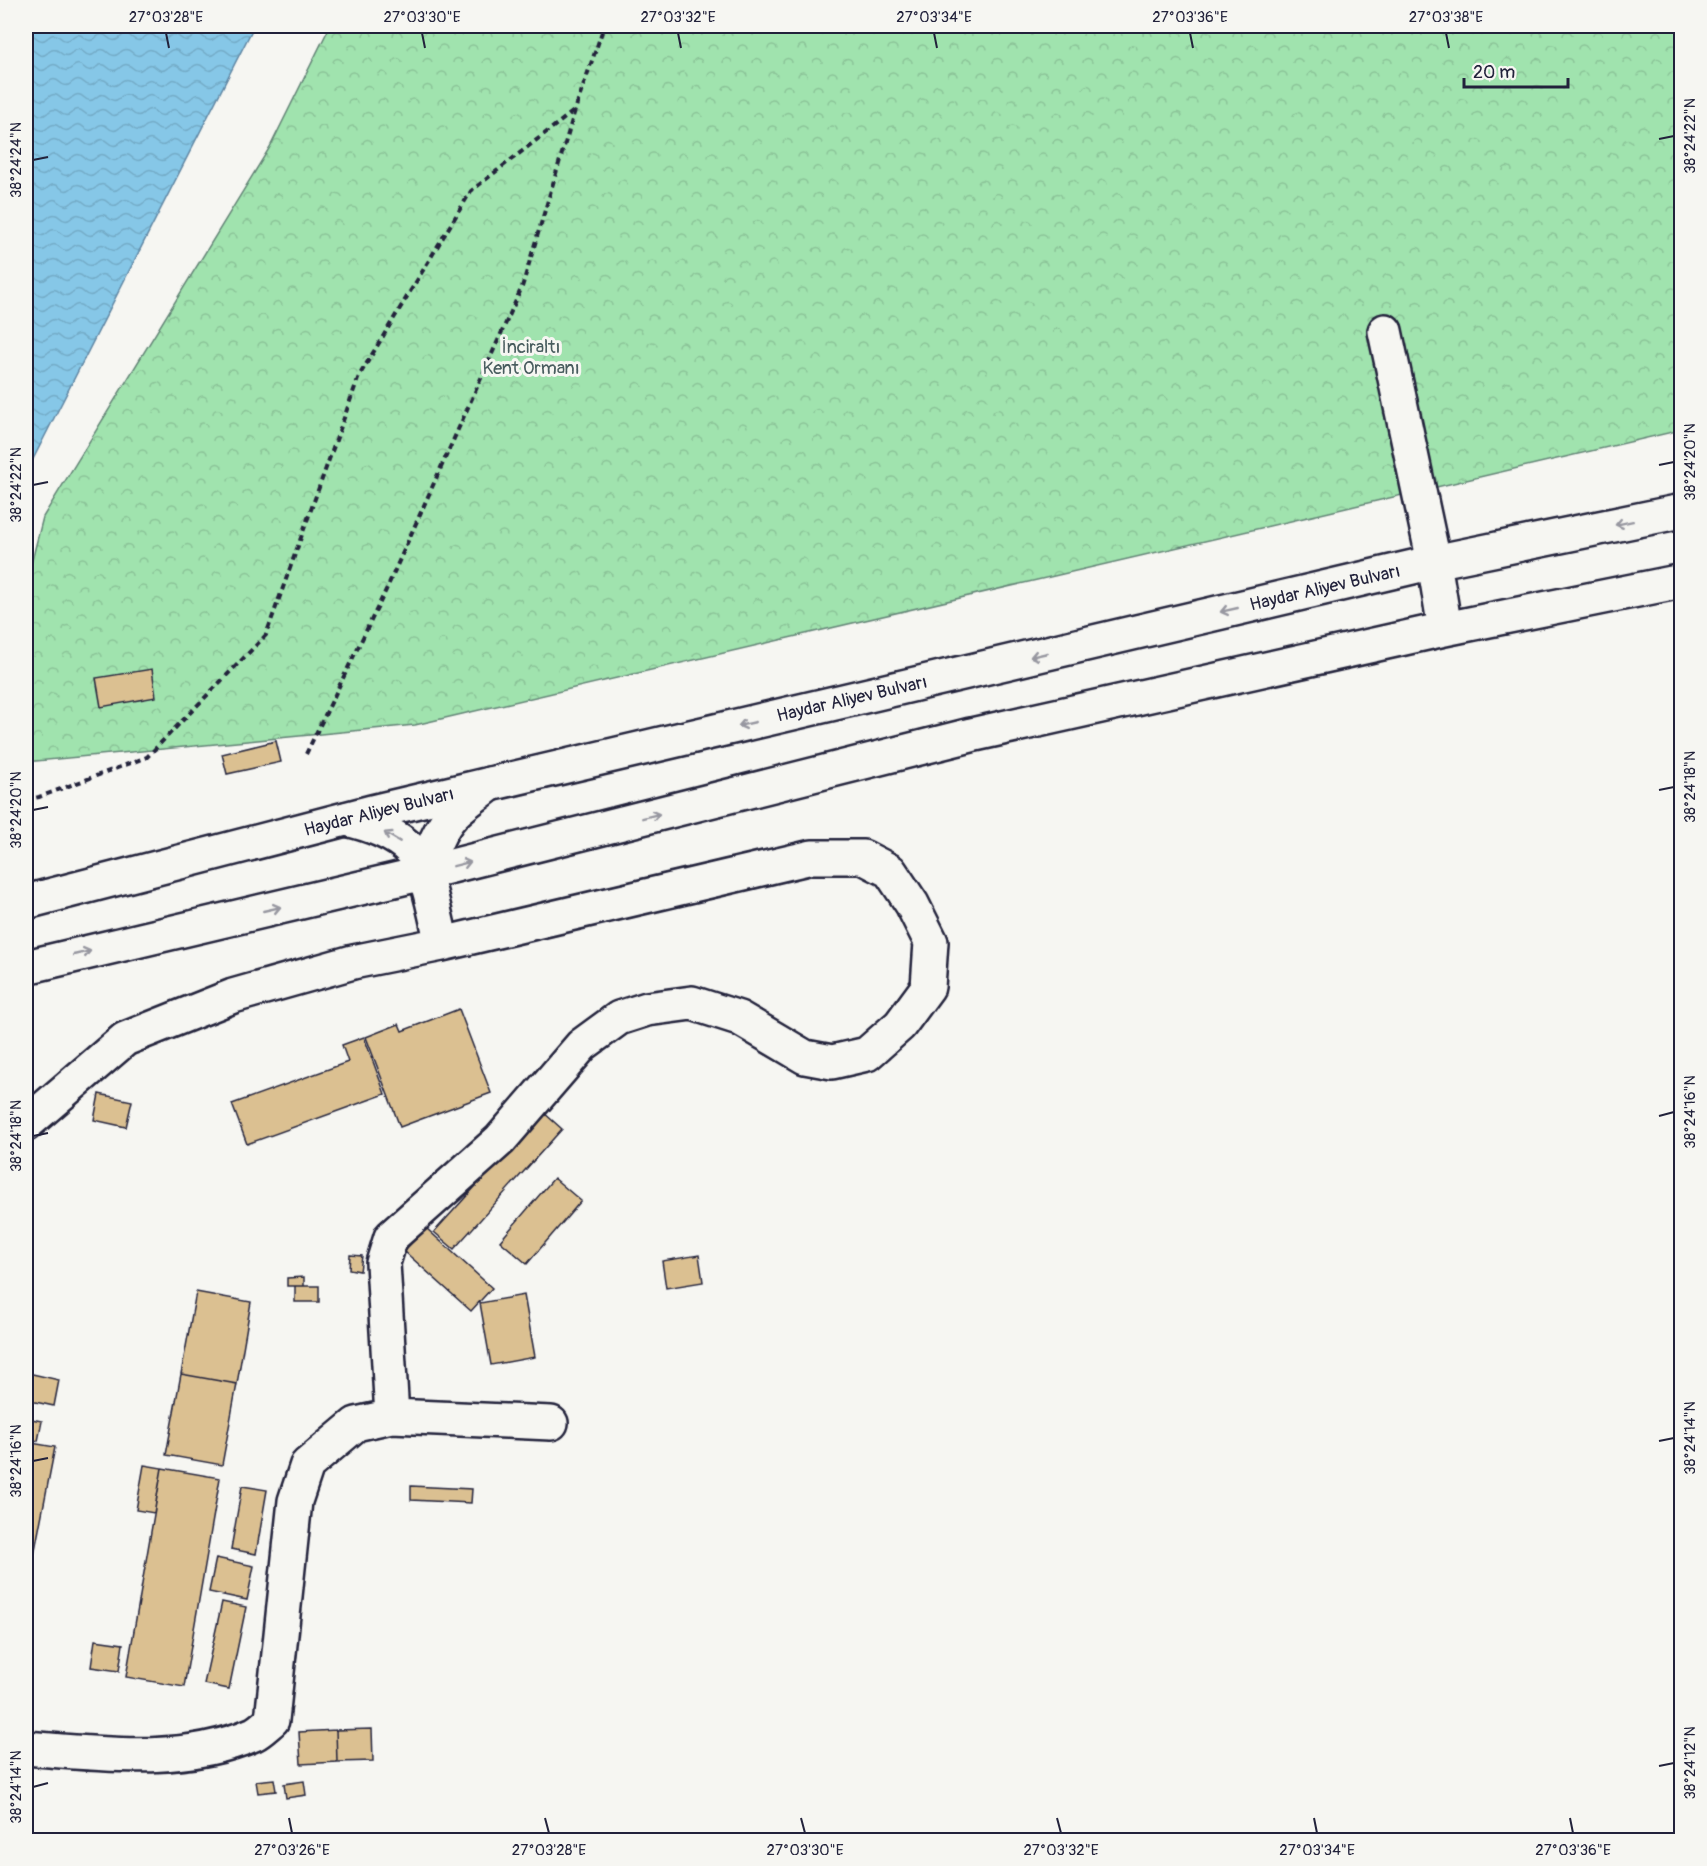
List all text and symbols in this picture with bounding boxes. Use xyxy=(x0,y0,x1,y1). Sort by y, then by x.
text: 27°03'28"E xyxy=(129,8,203,27)
text: 27°03'30"E xyxy=(384,8,461,27)
text: 27°03'32"E xyxy=(640,8,716,27)
text: 27°03'34"E xyxy=(896,8,972,27)
text: 27°03'36"E xyxy=(1152,8,1228,27)
text: 27°03'38"E xyxy=(1409,8,1483,27)
scale bar xyxy=(1464,51,1568,89)
text: 20 m xyxy=(1473,61,1515,84)
text: 38°24'22"N xyxy=(1681,98,1700,174)
text: 38°24'24"N xyxy=(7,122,26,198)
park label: İnciraltı Kent Ormanı xyxy=(482,336,580,380)
text: 38°24'20"N xyxy=(1681,423,1700,501)
text: 38°24'22"N xyxy=(7,447,26,523)
one-way arrow xyxy=(1615,518,1635,529)
street label: Haydar Aliyev Bulvarı xyxy=(1247,559,1403,617)
one-way arrow xyxy=(1220,605,1239,617)
one-way arrow xyxy=(1030,650,1049,662)
street label: Haydar Aliyev Bulvarı xyxy=(774,670,930,728)
one-way arrow xyxy=(738,719,757,730)
text: 38°24'18"N xyxy=(1681,751,1700,823)
text: 38°24'20"N xyxy=(7,771,26,849)
street label: Haydar Aliyev Bulvarı xyxy=(302,782,456,842)
one-way arrow xyxy=(641,810,660,821)
one-way arrow xyxy=(384,831,401,843)
one-way arrow xyxy=(452,857,471,869)
one-way arrow xyxy=(262,903,282,914)
one-way arrow xyxy=(73,947,92,959)
text: 38°24'16"N xyxy=(1681,1075,1700,1149)
text: 38°24'18"N xyxy=(7,1100,26,1172)
text: 38°24'14"N xyxy=(1681,1401,1700,1475)
text: 38°24'16"N xyxy=(7,1424,26,1498)
text: 38°24'12"N xyxy=(1681,1726,1700,1800)
text: 38°24'14"N xyxy=(7,1750,26,1824)
text: 27°03'26"E xyxy=(254,1841,330,1860)
text: 27°03'28"E xyxy=(512,1841,586,1860)
text: 27°03'30"E xyxy=(767,1841,844,1860)
text: 27°03'32"E xyxy=(1023,1841,1099,1860)
text: 27°03'34"E xyxy=(1279,1841,1355,1860)
text: 27°03'36"E xyxy=(1535,1841,1611,1860)

